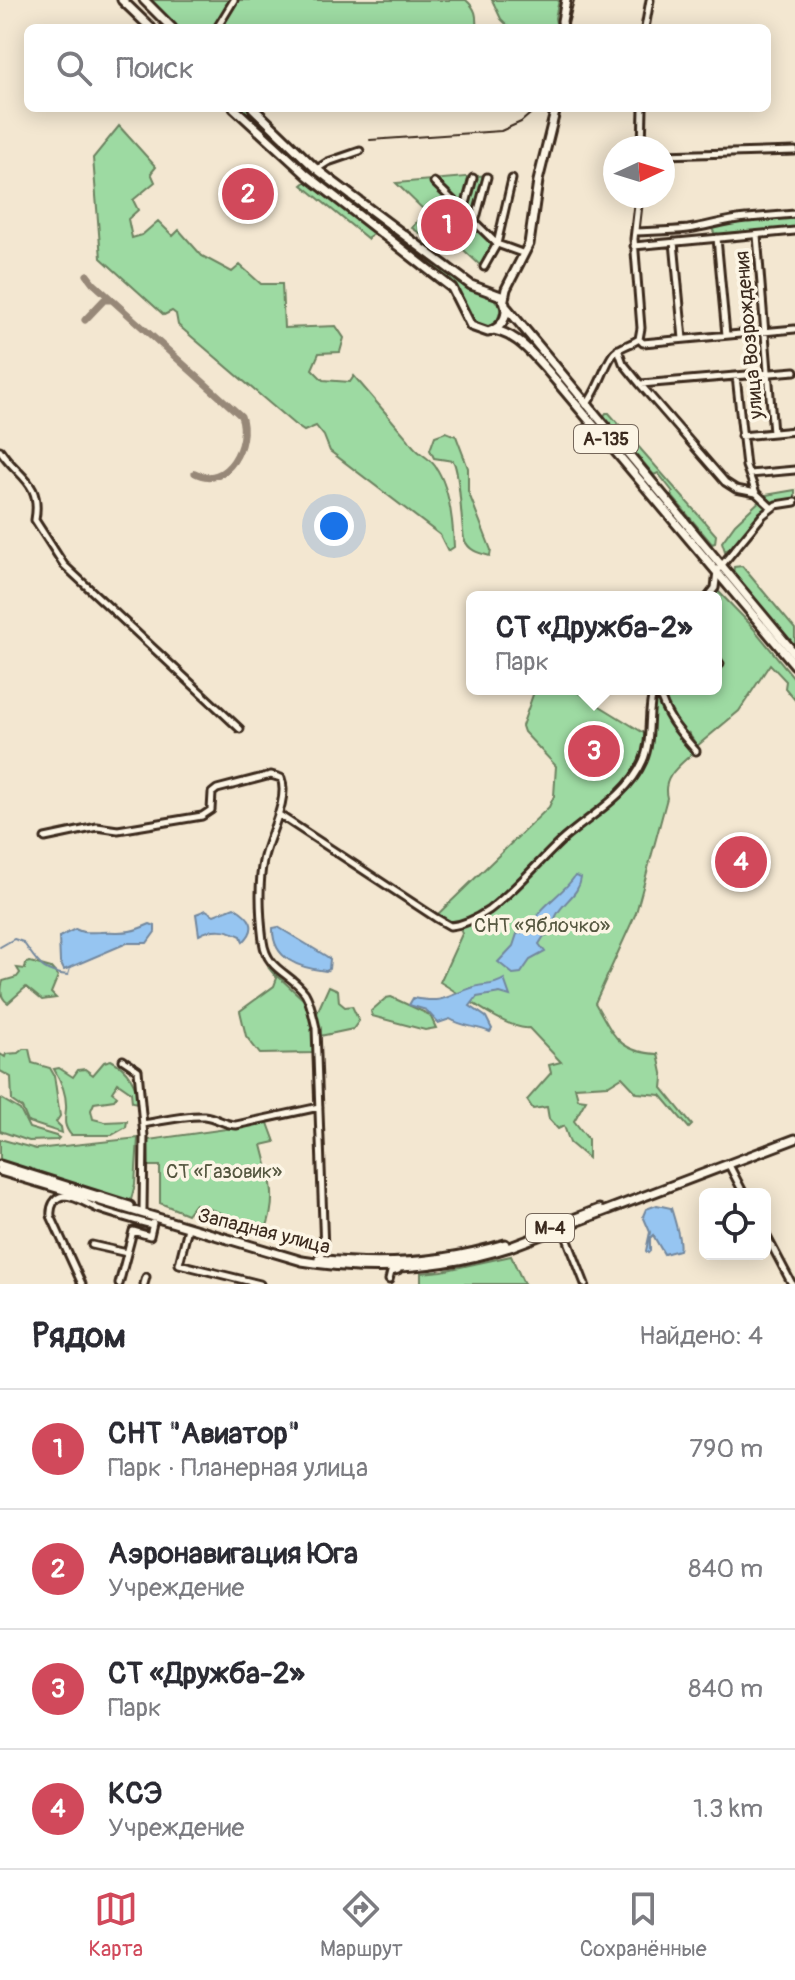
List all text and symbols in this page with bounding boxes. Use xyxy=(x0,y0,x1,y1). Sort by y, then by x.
search box xyxy=(24,24,771,112)
icon: search xyxy=(52,46,96,90)
text: Поиск xyxy=(116,50,194,87)
north arrow xyxy=(603,136,675,208)
pin: 2 xyxy=(222,164,274,224)
pin: 1 xyxy=(421,195,473,255)
street label: улица Возрождения xyxy=(729,250,769,421)
road number: А-135 xyxy=(574,425,638,453)
your location xyxy=(314,506,354,546)
popup xyxy=(466,591,722,695)
text: СТ «Дружба-2» xyxy=(496,609,692,646)
text: Парк xyxy=(496,646,549,678)
pin: 3 xyxy=(568,721,620,781)
pin: 4 xyxy=(715,832,767,892)
park label: СНТ «Яблочко» xyxy=(474,913,610,938)
park label: СТ «Газовик» xyxy=(166,1159,282,1184)
map controls xyxy=(699,1188,771,1260)
button: locate xyxy=(699,1188,771,1260)
street label: Западная улица xyxy=(195,1202,333,1260)
road number: М-4 xyxy=(526,1214,574,1242)
text: Рядом xyxy=(32,1315,126,1358)
text: Найдено: 4 xyxy=(639,1320,763,1352)
text: СНТ "Авиатор" xyxy=(108,1415,300,1452)
text: 1 xyxy=(53,1433,63,1465)
text: 790 m xyxy=(689,1433,763,1465)
text: Парк · Планерная улица xyxy=(108,1452,368,1484)
text: Аэронавигация Юга xyxy=(108,1535,358,1572)
text: 2 xyxy=(51,1553,65,1585)
text: 840 m xyxy=(688,1553,763,1585)
text: Учреждение xyxy=(108,1572,244,1604)
text: СТ «Дружба-2» xyxy=(108,1655,305,1692)
text: 3 xyxy=(51,1673,65,1705)
text: 840 m xyxy=(688,1673,763,1705)
text: Парк xyxy=(108,1692,161,1724)
text: КСЭ xyxy=(108,1775,162,1812)
text: 4 xyxy=(50,1793,66,1825)
text: 1.3 km xyxy=(693,1793,763,1825)
text: Учреждение xyxy=(108,1812,244,1844)
tab: Карта xyxy=(88,1887,143,1963)
tab: Маршрут xyxy=(320,1887,403,1963)
tab: Сохранённые xyxy=(580,1887,707,1963)

